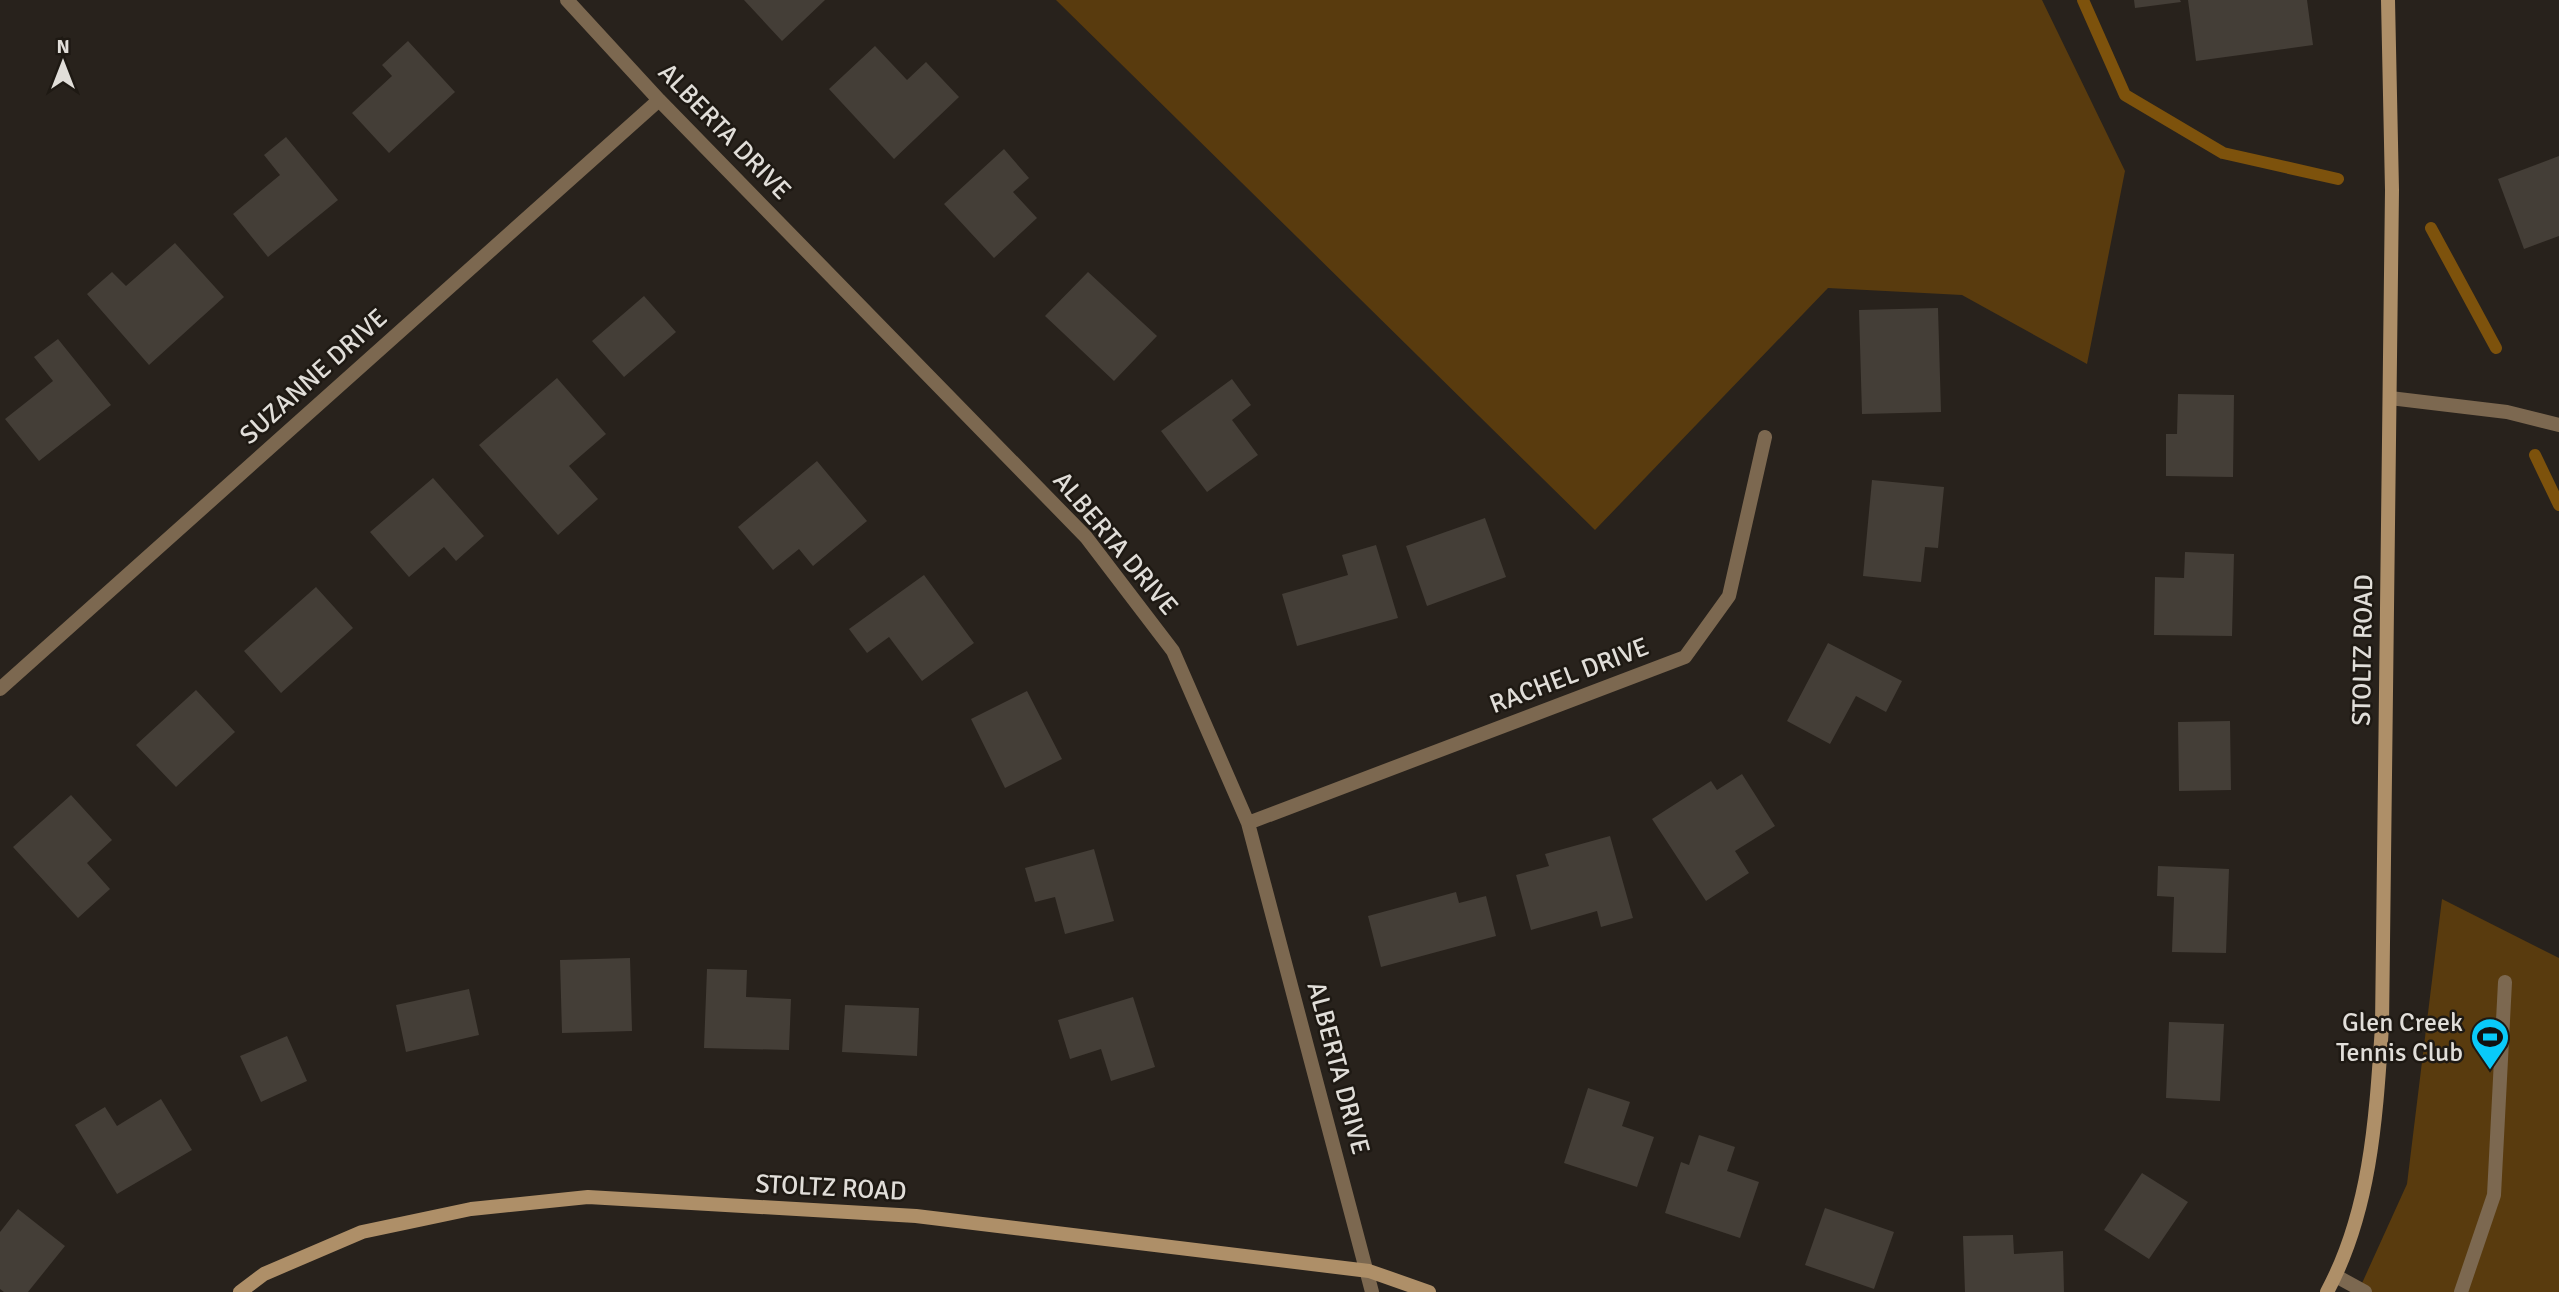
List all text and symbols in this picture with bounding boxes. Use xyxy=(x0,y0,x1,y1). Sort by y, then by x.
north arrow xyxy=(28,28,98,98)
text: N xyxy=(56,35,70,59)
street label: ALBERTA DRIVE xyxy=(651,57,797,207)
street label: SUZANNE DRIVE xyxy=(233,302,394,451)
street label: ALBERTA DRIVE xyxy=(1046,465,1185,622)
street label: STOLTZ ROAD xyxy=(2346,574,2380,726)
street label: RACHEL DRIVE xyxy=(1485,631,1653,721)
street label: ALBERTA DRIVE xyxy=(1300,978,1376,1158)
place label: Glen Creek Tennis Club xyxy=(2336,1007,2463,1069)
sports icon: Glen Creek Tennis Club xyxy=(2469,1016,2511,1071)
street label: STOLTZ ROAD xyxy=(754,1168,907,1208)

